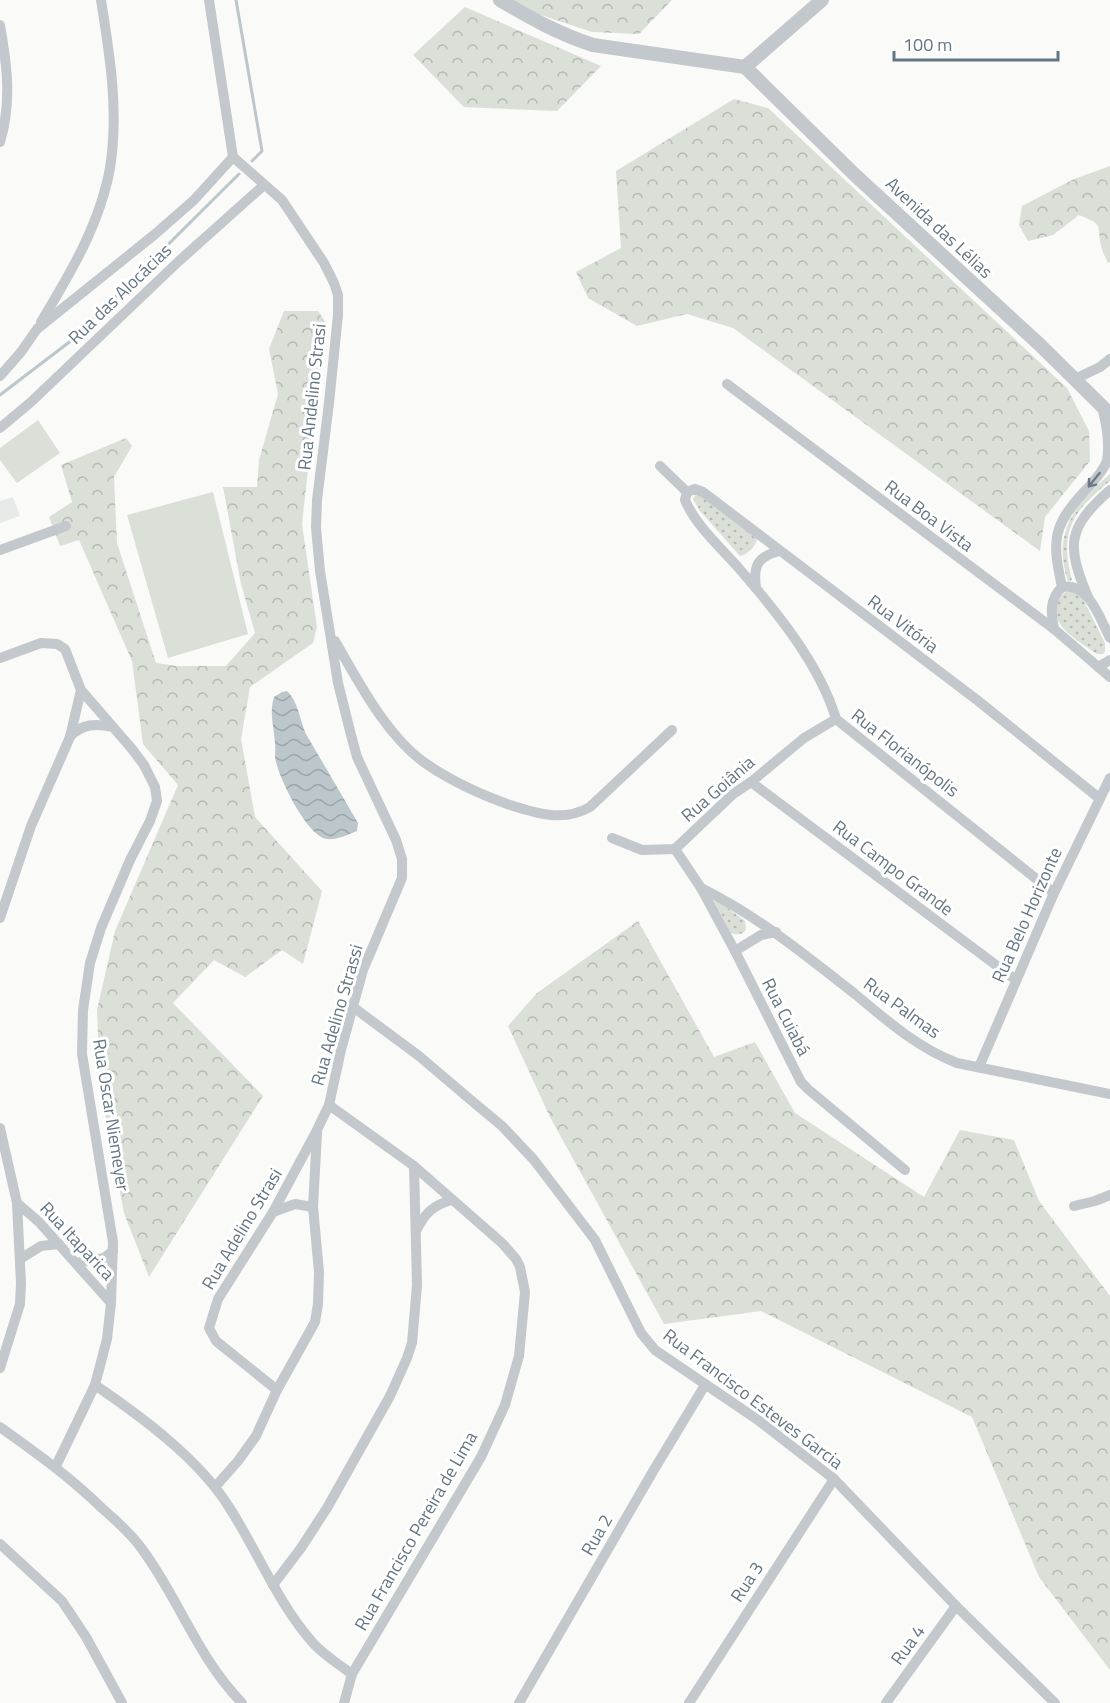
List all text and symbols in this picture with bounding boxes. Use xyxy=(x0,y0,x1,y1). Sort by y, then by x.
scale bar xyxy=(894,24,1058,62)
text: 100 m xyxy=(903,31,952,58)
street label: Avenida das Lélias xyxy=(880,171,999,285)
street label: Rua das Alocácias xyxy=(62,237,178,350)
street label: Rua Andelino Strasi xyxy=(290,322,333,472)
one-way arrow xyxy=(1087,472,1100,488)
street label: Rua Boa Vista xyxy=(879,473,979,558)
street label: Rua Vitória xyxy=(862,588,945,659)
street label: Rua Florianópolis xyxy=(846,702,965,803)
street label: Rua Goiânia xyxy=(675,749,760,828)
street label: Rua Campo Grande xyxy=(827,813,959,922)
street label: Rua Belo Horizonte xyxy=(985,843,1069,987)
street label: Rua Adelino Strassi xyxy=(303,941,370,1089)
street label: Rua Palmas xyxy=(858,970,947,1045)
street label: Rua Cuiabá xyxy=(755,973,818,1060)
street label: Rua Oscar Niemeyer xyxy=(86,1037,137,1193)
street label: Rua Adelino Strasi xyxy=(195,1163,289,1295)
street label: Rua Itaparica xyxy=(34,1195,121,1286)
street label: Rua Francisco Esteves Garcia xyxy=(658,1322,849,1475)
street label: Rua Francisco Pereira de Lima xyxy=(347,1426,484,1635)
street label: Rua 2 xyxy=(574,1509,619,1560)
street label: Rua 3 xyxy=(723,1556,770,1607)
street label: Rua 4 xyxy=(884,1619,931,1670)

